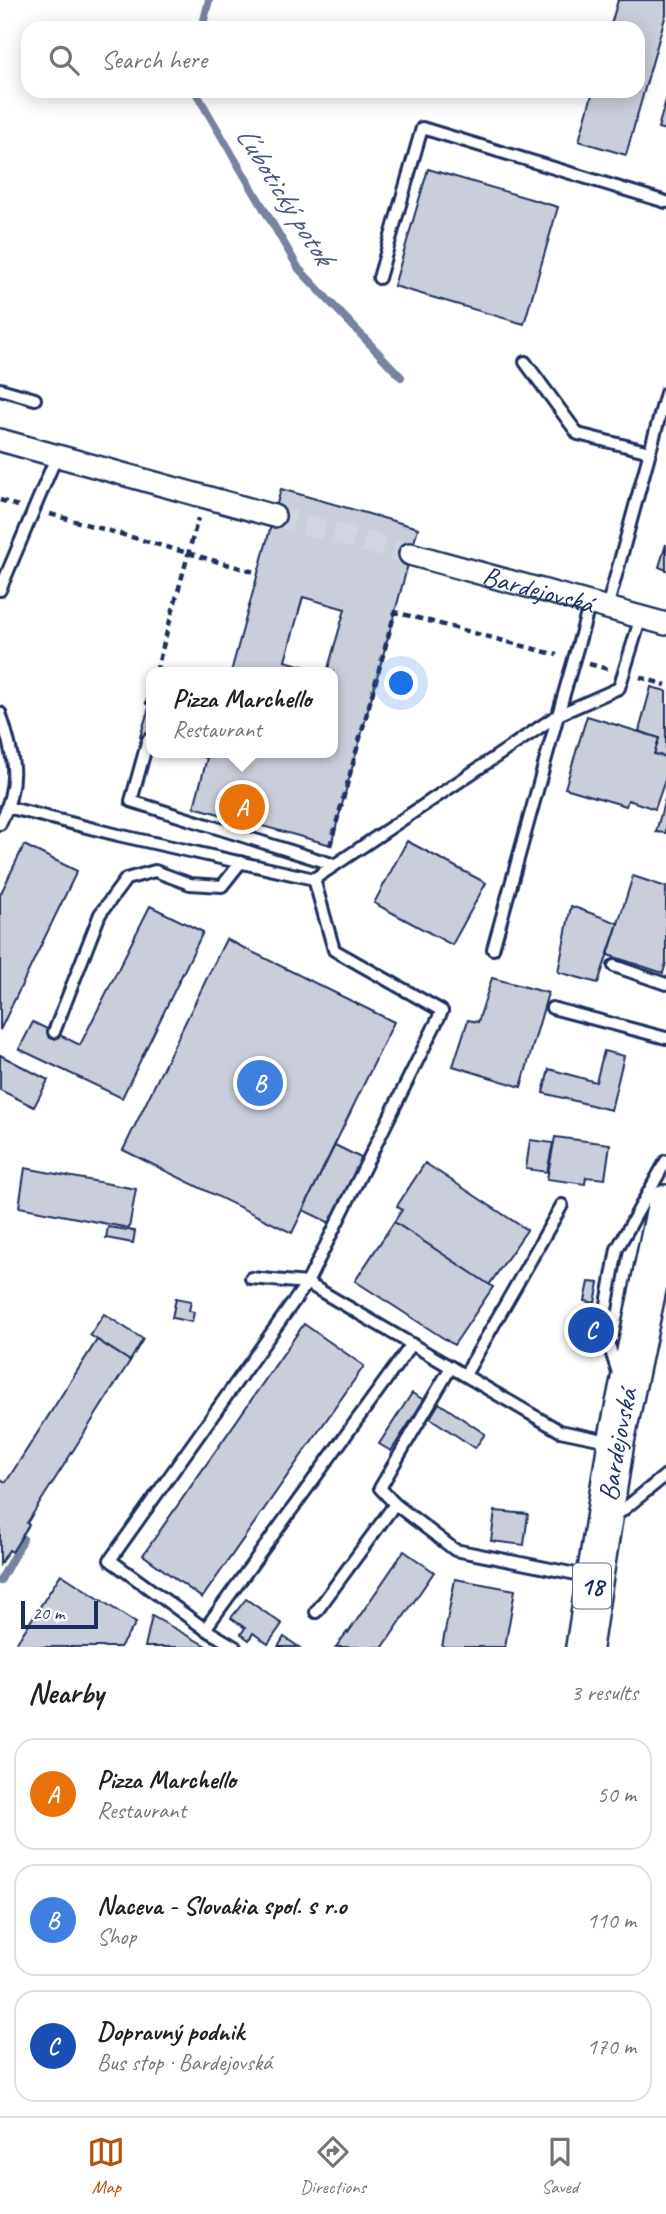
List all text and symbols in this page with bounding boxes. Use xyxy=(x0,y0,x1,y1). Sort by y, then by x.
search box xyxy=(21,21,645,98)
icon: search xyxy=(45,41,83,79)
text: Search here xyxy=(101,43,207,76)
water label: Ľubotický potok xyxy=(228,119,346,276)
street label: Bardejovská xyxy=(479,557,601,622)
your location xyxy=(384,666,418,700)
popup xyxy=(146,667,338,758)
text: Pizza Marchello xyxy=(173,682,311,715)
text: Restaurant xyxy=(173,715,262,744)
pin: A xyxy=(219,781,265,833)
pin: B xyxy=(237,1057,283,1109)
pin: C xyxy=(568,1304,614,1356)
street label: Bardejovská xyxy=(590,1382,645,1503)
road number: 18 xyxy=(573,1564,611,1609)
scale bar xyxy=(21,1598,98,1630)
text: 20 m xyxy=(32,1601,64,1625)
text: Nearby xyxy=(28,1674,104,1712)
text: 3 results xyxy=(571,1678,638,1707)
text: Pizza Marchello xyxy=(97,1763,236,1796)
text: A xyxy=(47,1780,59,1809)
text: 50 m xyxy=(597,1780,636,1809)
text: Restaurant xyxy=(97,1796,186,1825)
text: Naceva - Slovakia spol. s r.o xyxy=(97,1889,347,1922)
text: B xyxy=(47,1906,59,1935)
text: 110 m xyxy=(587,1906,636,1935)
text: Shop xyxy=(97,1922,136,1951)
text: Dopravný podnik xyxy=(97,2015,244,2048)
text: C xyxy=(48,2032,58,2061)
text: 170 m xyxy=(587,2032,636,2061)
text: Bus stop · Bardejovská xyxy=(97,2048,272,2077)
tab: Map xyxy=(87,2133,125,2199)
tab: Directions xyxy=(300,2133,366,2199)
tab: Saved xyxy=(541,2133,579,2199)

